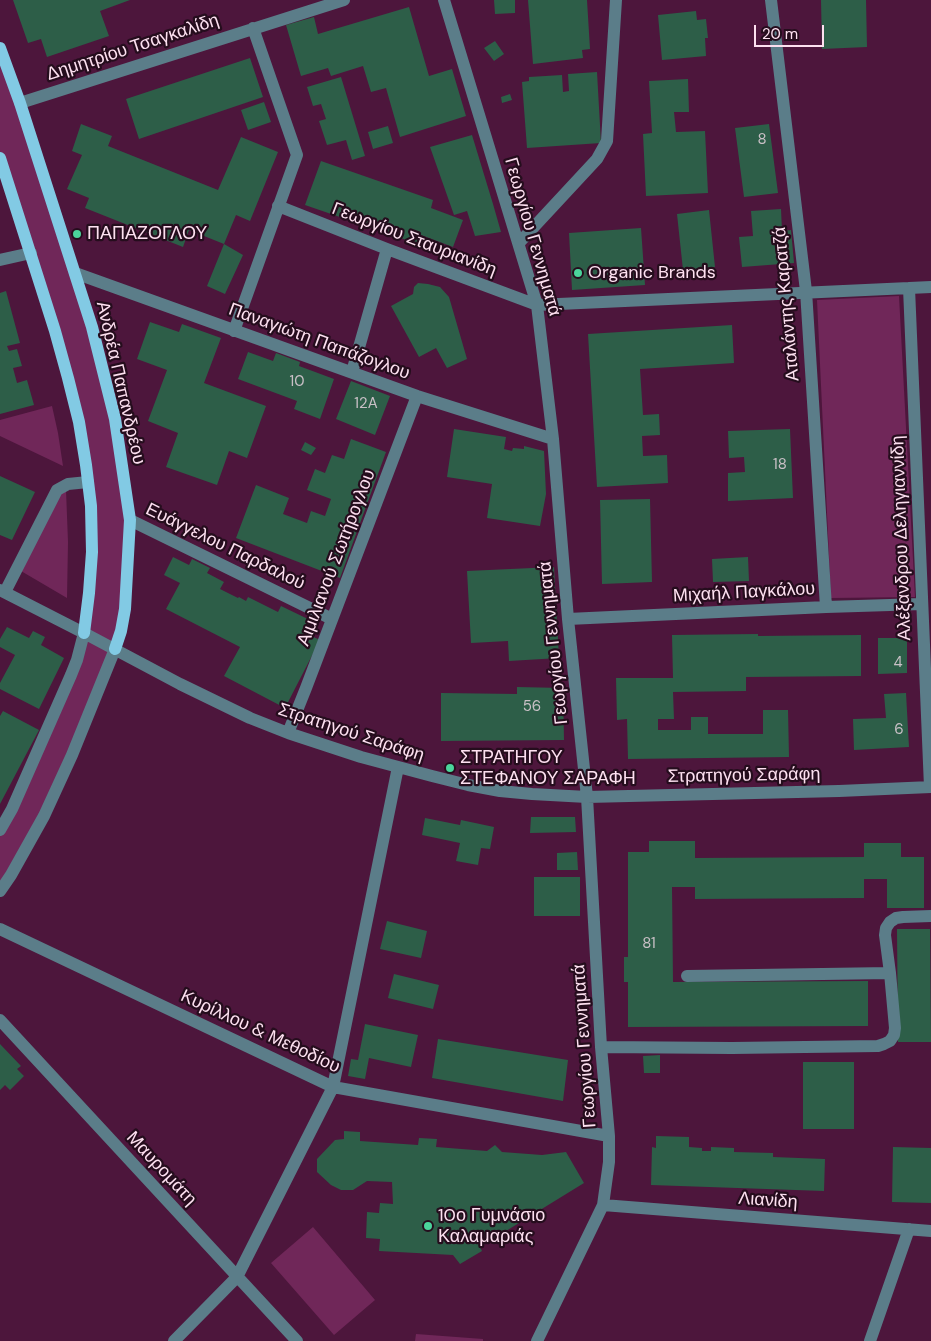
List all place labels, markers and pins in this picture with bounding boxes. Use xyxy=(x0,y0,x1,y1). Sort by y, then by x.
place label: ΠΑΠΑΖΟΓΛΟΥ xyxy=(87,223,207,245)
marker: ΠΑΠΑΖΟΓΛΟΥ xyxy=(71,228,83,240)
place label: Organic Brands xyxy=(588,262,716,284)
marker: Organic Brands xyxy=(572,267,584,279)
place label: ΣΤΡΑΤΗΓΟΥ ΣΤΕΦΑΝΟΥ ΣΑΡΑΦΗ xyxy=(460,747,636,790)
marker: ΣΤΡΑΤΗΓΟΥ ΣΤΕΦΑΝΟΥ ΣΑΡΑΦΗ xyxy=(444,762,456,774)
place label: 10ο Γυμνάσιο Καλαμαριάς xyxy=(438,1205,545,1248)
marker: 10ο Γυμνάσιο Καλαμαριάς xyxy=(422,1220,434,1232)

